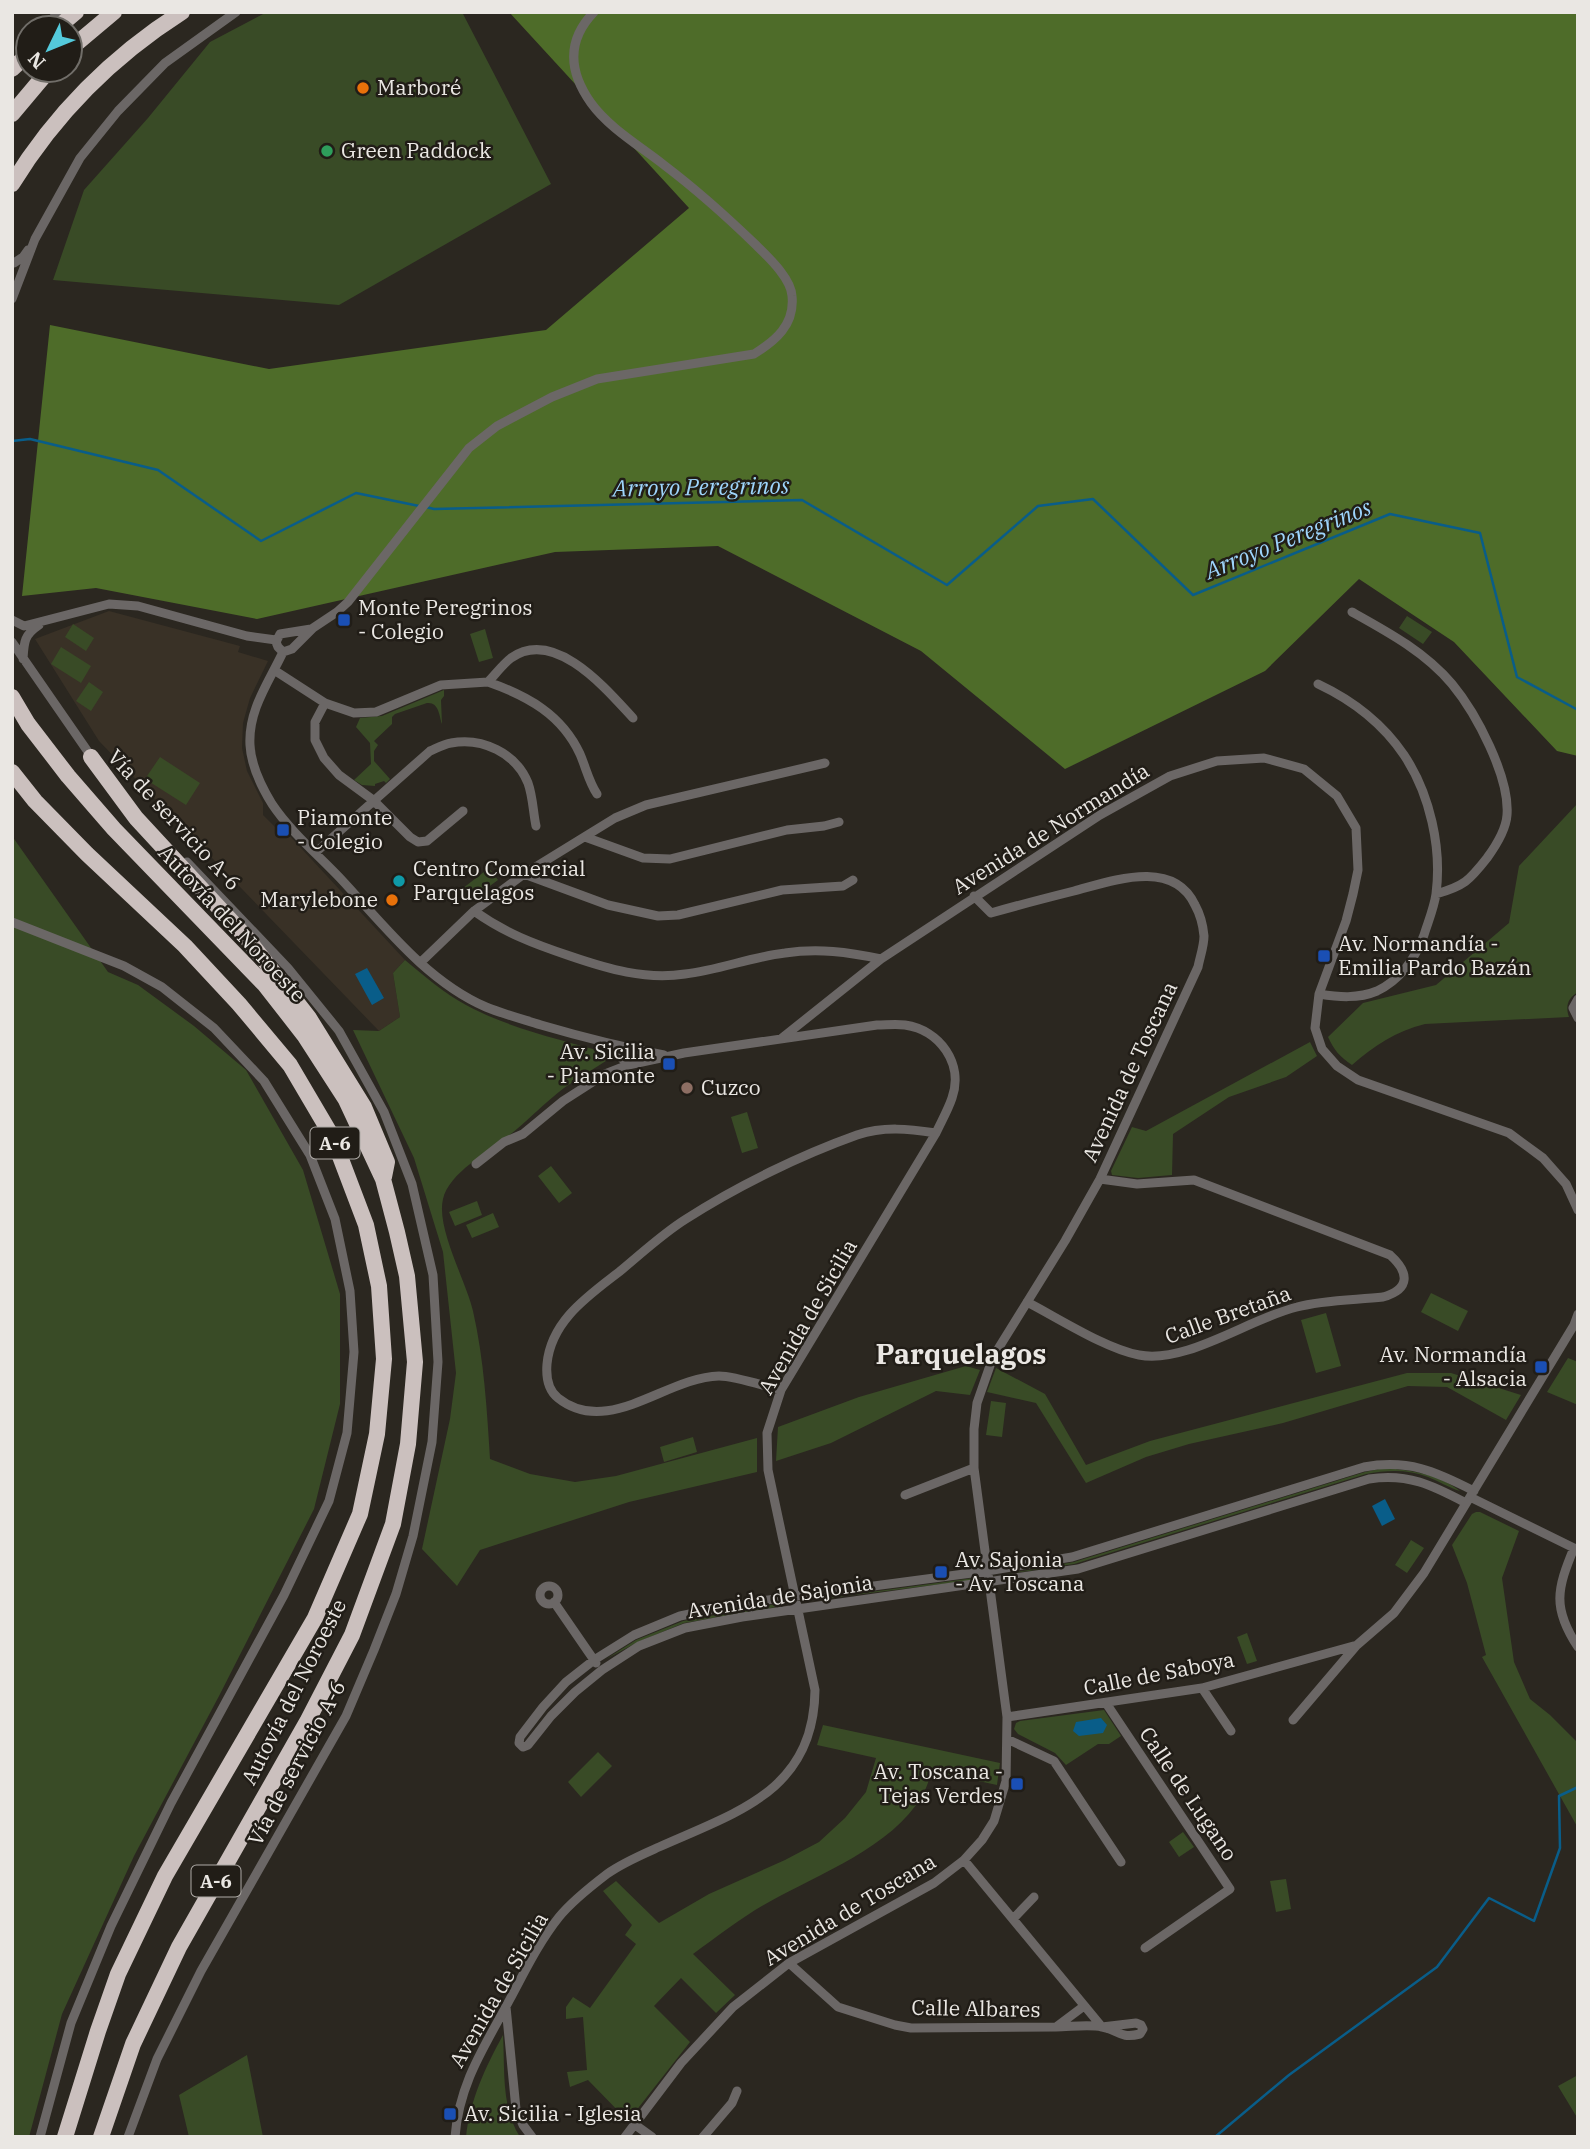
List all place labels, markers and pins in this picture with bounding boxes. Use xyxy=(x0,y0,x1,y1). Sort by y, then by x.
place label: Marboré xyxy=(377,73,461,101)
marker: Marboré xyxy=(355,80,371,96)
place label: Green Paddock xyxy=(341,136,492,164)
marker: Green Paddock xyxy=(319,143,335,159)
place label: Monte Peregrinos - Colegio xyxy=(358,593,533,645)
marker: Monte Peregrinos - Colegio xyxy=(336,612,352,628)
place label: Piamonte - Colegio xyxy=(297,803,392,855)
marker: Piamonte - Colegio xyxy=(275,822,291,838)
place label: Centro Comercial Parquelagos xyxy=(413,854,586,906)
marker: Centro Comercial Parquelagos xyxy=(391,873,407,889)
place label: Marylebone xyxy=(260,885,378,913)
marker: Marylebone xyxy=(384,892,400,908)
place label: Av. Normandía - Emilia Pardo Bazán xyxy=(1338,929,1532,981)
marker: Av. Normandía - Emilia Pardo Bazán xyxy=(1316,948,1332,964)
place label: Av. Sicilia - Piamonte xyxy=(547,1037,655,1089)
marker: Av. Sicilia - Piamonte xyxy=(661,1056,677,1072)
place label: Cuzco xyxy=(701,1073,761,1101)
marker: Cuzco xyxy=(679,1080,695,1096)
place label: Av. Normandía - Alsacia xyxy=(1380,1340,1527,1392)
marker: Av. Normandía - Alsacia xyxy=(1533,1359,1549,1375)
place label: Av. Sajonia - Av. Toscana xyxy=(955,1545,1084,1597)
marker: Av. Sajonia - Av. Toscana xyxy=(933,1564,949,1580)
place label: Av. Toscana - Tejas Verdes xyxy=(874,1757,1003,1809)
marker: Av. Toscana - Tejas Verdes xyxy=(1009,1776,1025,1792)
place label: Av. Sicilia - Iglesia xyxy=(464,2099,642,2127)
marker: Av. Sicilia - Iglesia xyxy=(442,2106,458,2122)

